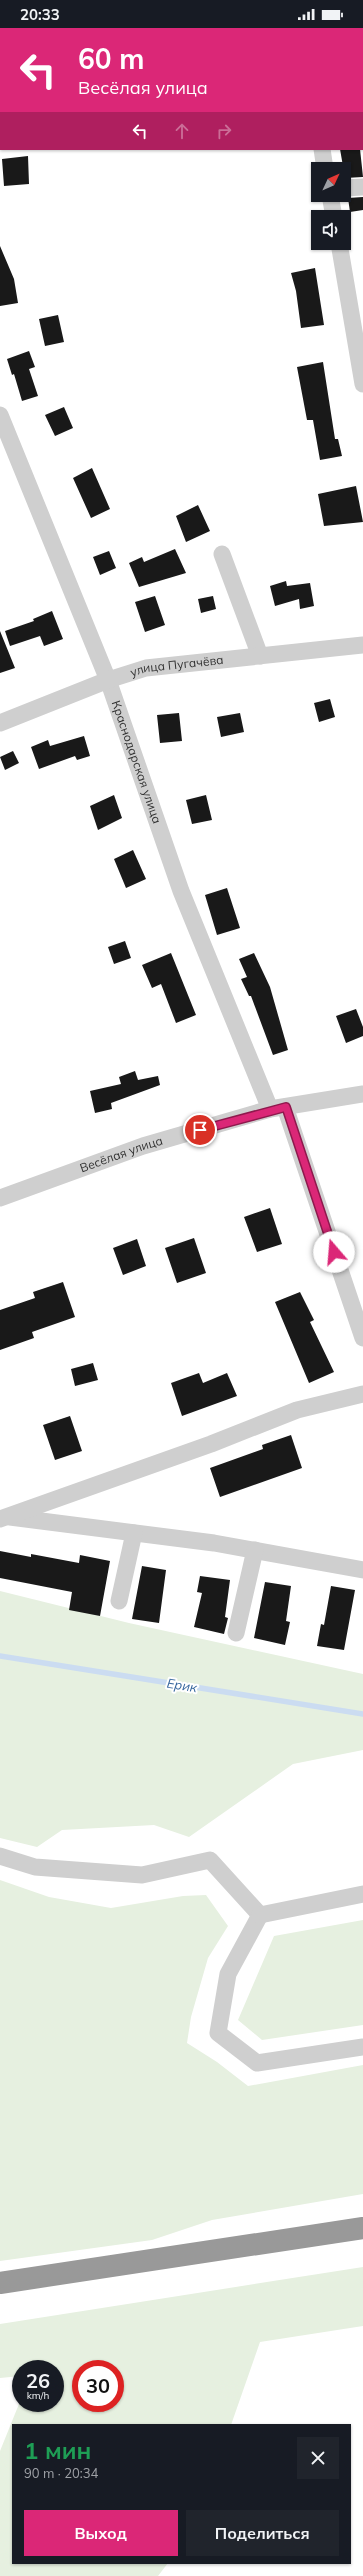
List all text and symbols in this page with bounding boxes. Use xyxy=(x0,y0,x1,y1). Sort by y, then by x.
text: 20:33 xyxy=(20,5,60,24)
text: 60 m xyxy=(78,41,144,76)
icon: left xyxy=(12,44,64,96)
text: Весёлая улица xyxy=(78,76,208,99)
icon: left xyxy=(129,120,151,142)
icon: ahead xyxy=(171,120,193,142)
icon: right xyxy=(213,120,235,142)
north arrow xyxy=(311,162,351,202)
map controls xyxy=(311,162,351,250)
button: sound xyxy=(311,210,351,250)
street label: улица Пугачёва xyxy=(128,652,224,680)
street label: Краснодарская улица xyxy=(109,698,165,825)
pin xyxy=(183,1113,217,1147)
icon: arrive xyxy=(189,1119,211,1141)
street label: Весёлая улица xyxy=(78,1133,164,1175)
position arrow xyxy=(313,1231,355,1273)
water label: Ерик xyxy=(166,1675,199,1695)
speed limit sign: 30 xyxy=(72,2360,124,2412)
text: 26 xyxy=(26,2368,50,2393)
text: km/h xyxy=(27,2389,49,2402)
text: 1 мин xyxy=(24,2435,91,2465)
button: close xyxy=(297,2437,339,2479)
text: 90 m · 20:34 xyxy=(24,2465,98,2481)
button: Выход xyxy=(24,2510,178,2556)
button: Поделиться xyxy=(186,2510,339,2556)

